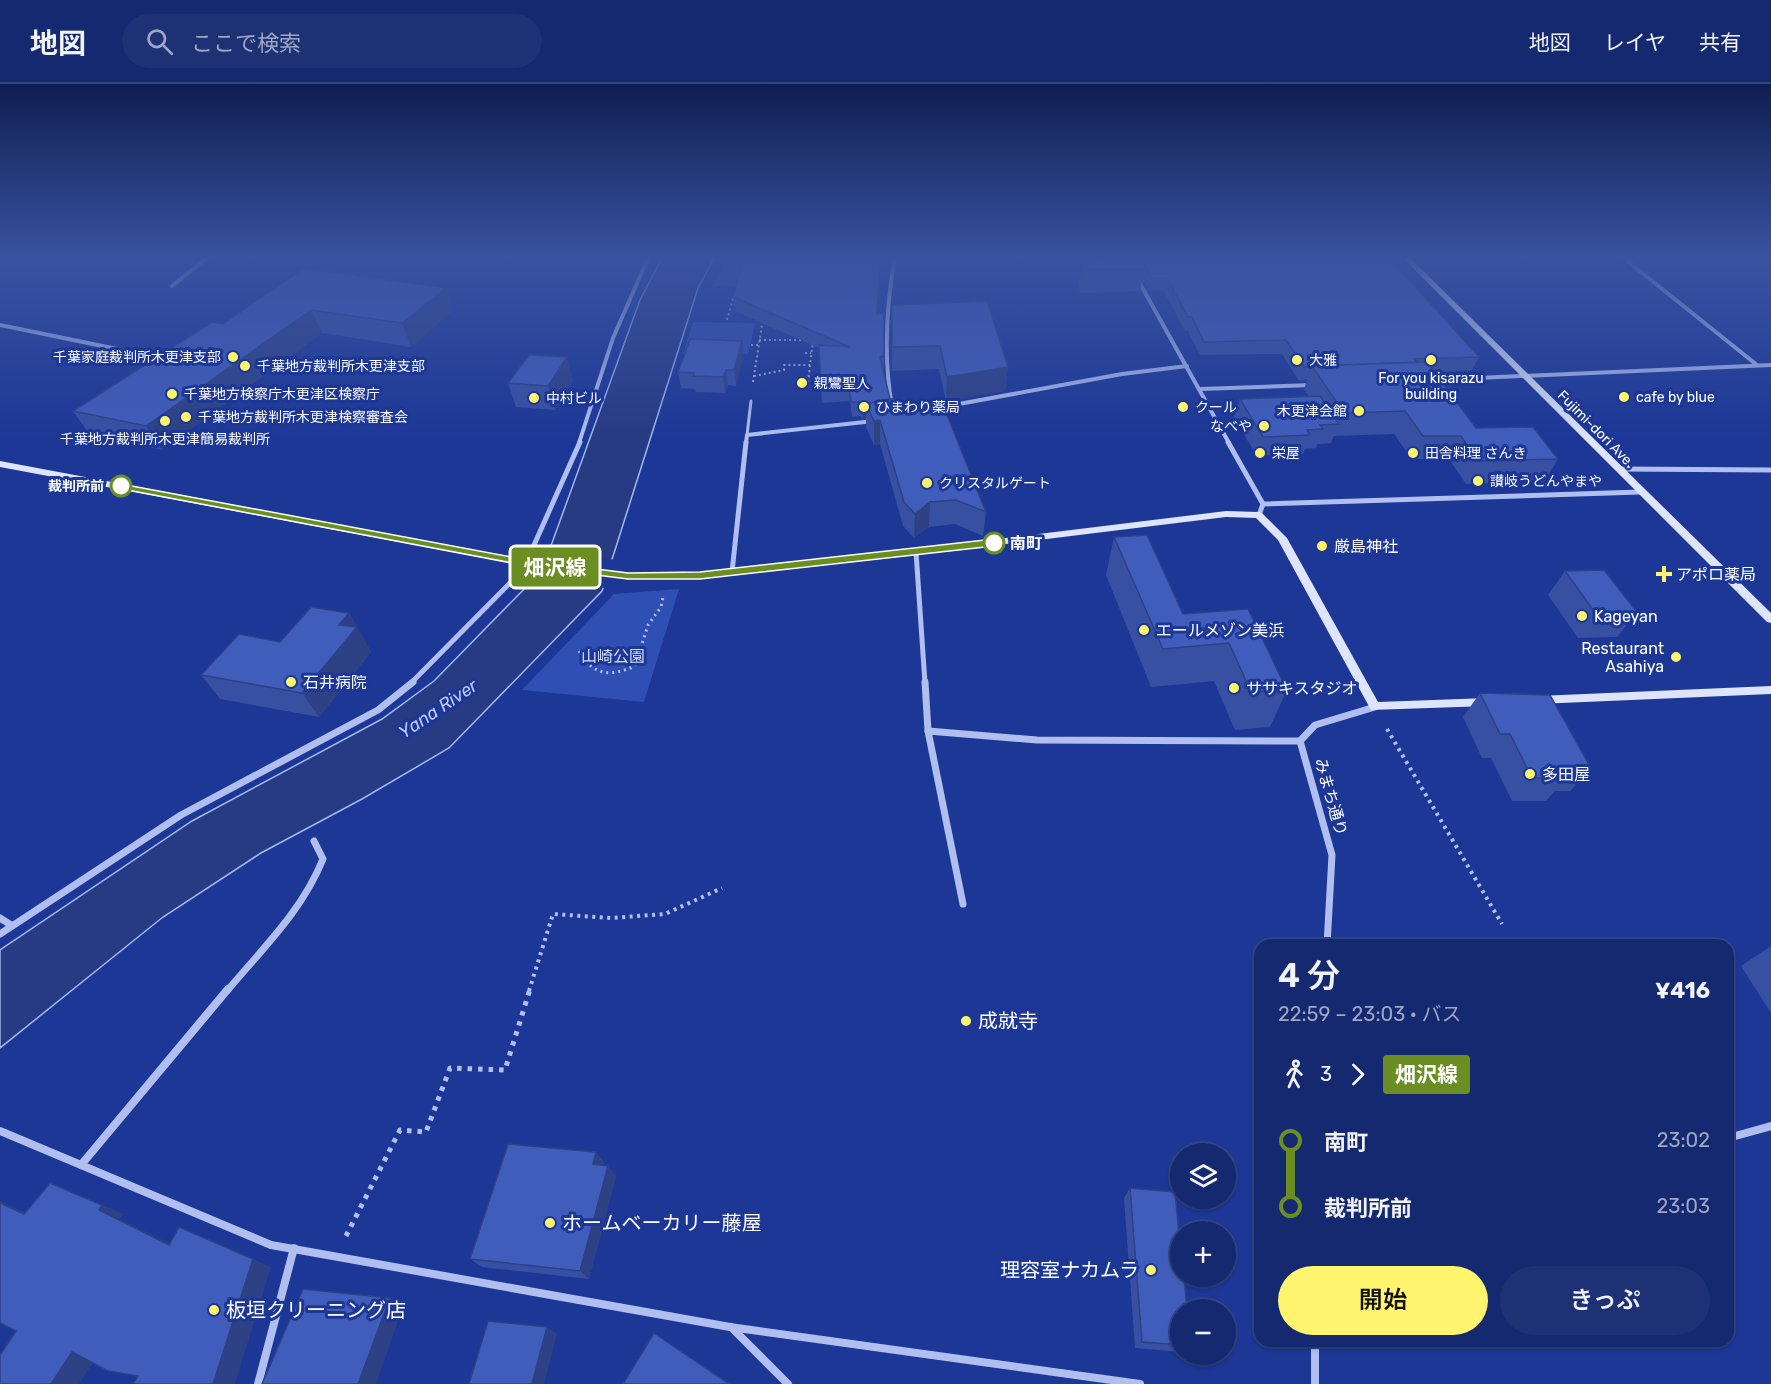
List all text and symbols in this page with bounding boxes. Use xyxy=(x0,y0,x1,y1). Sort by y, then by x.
search box xyxy=(122,14,542,68)
icon: search xyxy=(143,25,176,58)
text: 地図 xyxy=(30,27,86,60)
text: ここで検索 xyxy=(191,30,301,57)
text: 地図 xyxy=(1529,30,1571,55)
text: レイヤ xyxy=(1604,30,1666,55)
text: 共有 xyxy=(1699,30,1741,55)
place label: 千葉家庭裁判所木更津支部 xyxy=(53,349,221,366)
marker: 千葉家庭裁判所木更津支部 xyxy=(226,350,240,364)
place label: 大雅 xyxy=(1309,352,1337,369)
marker: 大雅 xyxy=(1290,353,1304,367)
marker: For you kisarazu building xyxy=(1424,353,1438,367)
place label: 千葉地方裁判所木更津支部 xyxy=(257,358,425,375)
marker: 千葉地方裁判所木更津支部 xyxy=(238,359,252,373)
place label: For you kisarazu building xyxy=(1378,370,1484,403)
place label: 親鸞聖人 xyxy=(814,375,870,392)
marker: 親鸞聖人 xyxy=(795,376,809,390)
place label: 千葉地方検察庁木更津区検察庁 xyxy=(184,386,380,403)
marker: 千葉地方検察庁木更津区検察庁 xyxy=(165,387,179,401)
street label: Fujimi-dori Ave. xyxy=(1554,387,1638,471)
place label: cafe by blue xyxy=(1636,389,1715,406)
place label: 中村ビル xyxy=(546,390,602,407)
marker: cafe by blue xyxy=(1617,390,1631,404)
marker: 中村ビル xyxy=(527,391,541,405)
place label: ひまわり薬局 xyxy=(876,399,960,416)
place label: クール xyxy=(1195,399,1237,416)
marker: ひまわり薬局 xyxy=(857,400,871,414)
marker: クール xyxy=(1176,400,1190,414)
place label: 木更津会館 xyxy=(1277,403,1347,420)
marker: 木更津会館 xyxy=(1352,404,1366,418)
place label: 千葉地方裁判所木更津検察審査会 xyxy=(198,409,408,426)
marker: 千葉地方裁判所木更津検察審査会 xyxy=(179,410,193,424)
marker: 千葉地方裁判所木更津簡易裁判所 xyxy=(158,414,172,428)
place label: なべや xyxy=(1210,418,1252,435)
marker: なべや xyxy=(1257,419,1271,433)
place label: 千葉地方裁判所木更津簡易裁判所 xyxy=(60,431,270,448)
place label: 栄屋 xyxy=(1272,445,1300,462)
place label: 田舎料理 さんき xyxy=(1425,445,1526,462)
marker: 栄屋 xyxy=(1253,446,1267,460)
marker: 田舎料理 さんき xyxy=(1406,446,1420,460)
place label: 讃岐うどんやまや xyxy=(1490,473,1602,490)
marker: 讃岐うどんやまや xyxy=(1471,474,1485,488)
marker: 裁判所前 xyxy=(110,475,132,497)
place label: クリスタルゲート xyxy=(939,475,1051,492)
marker: クリスタルゲート xyxy=(920,476,934,490)
place label: 裁判所前 xyxy=(48,478,104,495)
marker: 南町 xyxy=(983,532,1005,554)
place label: 南町 xyxy=(1010,534,1042,553)
place label: 厳島神社 xyxy=(1334,537,1398,556)
marker: 厳島神社 xyxy=(1315,539,1329,553)
line badge: 畑沢線 xyxy=(520,548,590,586)
text: 畑沢線 xyxy=(524,555,587,580)
place label: アポロ薬局 xyxy=(1676,565,1756,584)
marker: アポロ薬局 xyxy=(1657,567,1671,581)
place label: Kageyan xyxy=(1594,607,1658,626)
marker: Kageyan xyxy=(1575,609,1589,623)
place label: エールメゾン美浜 xyxy=(1156,621,1284,640)
marker: エールメゾン美浜 xyxy=(1137,623,1151,637)
place label: Restaurant Asahiya xyxy=(1581,639,1664,676)
park label: 山崎公園 xyxy=(581,647,645,666)
marker: Restaurant Asahiya xyxy=(1669,650,1683,664)
place label: 石井病院 xyxy=(303,673,367,692)
water label: Yana River xyxy=(394,674,483,744)
marker: 石井病院 xyxy=(284,675,298,689)
place label: ササキスタジオ xyxy=(1246,679,1358,698)
marker: ササキスタジオ xyxy=(1227,681,1241,695)
street label: みまち通り xyxy=(1311,756,1351,838)
place label: 多田屋 xyxy=(1542,765,1590,784)
marker: 多田屋 xyxy=(1523,767,1537,781)
text: 4 分 xyxy=(1278,956,1340,995)
text: ¥416 xyxy=(1655,977,1710,1004)
text: 22:59 – 23:03 · バス xyxy=(1278,1002,1462,1026)
place label: 成就寺 xyxy=(978,1009,1038,1033)
marker: 成就寺 xyxy=(959,1014,973,1028)
icon: walk xyxy=(1278,1058,1311,1091)
icon: forward xyxy=(1341,1058,1374,1091)
text: 3 xyxy=(1320,1062,1332,1086)
text: 畑沢線 xyxy=(1395,1062,1458,1087)
text: 23:02 xyxy=(1657,1128,1710,1152)
text: 南町 xyxy=(1324,1129,1368,1156)
map controls xyxy=(1170,1143,1236,1365)
button: layers xyxy=(1170,1143,1236,1209)
text: 23:03 xyxy=(1656,1194,1710,1218)
text: 裁判所前 xyxy=(1324,1195,1412,1222)
place label: ホームベーカリー藤屋 xyxy=(562,1211,761,1235)
marker: ホームベーカリー藤屋 xyxy=(543,1216,557,1230)
button: + xyxy=(1170,1221,1236,1287)
place label: 理容室ナカムラ xyxy=(1000,1258,1139,1282)
marker: 理容室ナカムラ xyxy=(1144,1263,1158,1277)
button: 開始 xyxy=(1278,1266,1488,1335)
button: きっぷ xyxy=(1500,1266,1710,1335)
place label: 板垣クリーニング店 xyxy=(226,1298,406,1322)
button: − xyxy=(1170,1299,1236,1365)
marker: 板垣クリーニング店 xyxy=(207,1303,221,1317)

